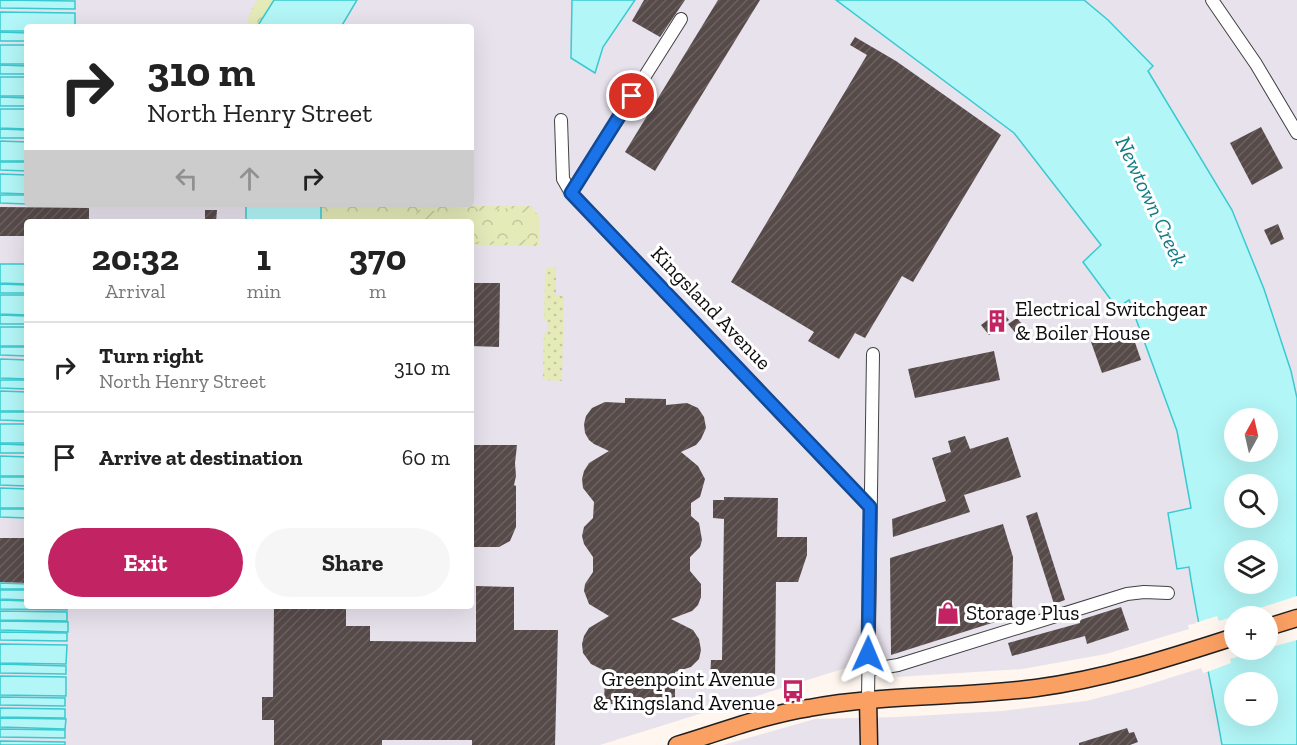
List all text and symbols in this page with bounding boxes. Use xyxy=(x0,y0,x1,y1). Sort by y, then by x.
text: 310 m xyxy=(147,46,255,97)
icon: right xyxy=(48,48,126,126)
pin xyxy=(606,70,657,121)
icon: arrive xyxy=(615,79,648,112)
text: North Henry Street xyxy=(147,97,372,129)
water label: Newtown Creek xyxy=(1110,132,1194,271)
icon: left xyxy=(170,162,203,195)
icon: ahead xyxy=(233,162,266,195)
icon: right xyxy=(296,162,329,195)
text: 20:32 xyxy=(92,236,179,279)
text: 1 xyxy=(257,236,271,279)
text: 370 xyxy=(349,236,406,279)
street label: Kingsland Avenue xyxy=(646,241,777,375)
text: Arrival xyxy=(105,279,165,303)
text: min xyxy=(247,279,281,303)
text: m xyxy=(369,279,386,303)
place label: Electrical Switchgear & Boiler House xyxy=(1015,296,1208,345)
building icon: Electrical Switchgear & Boiler House xyxy=(984,308,1010,334)
text: Turn right xyxy=(99,342,203,369)
icon: right xyxy=(48,351,81,384)
text: 310 m xyxy=(394,354,450,381)
text: North Henry Street xyxy=(99,369,266,393)
north arrow xyxy=(1224,408,1278,462)
map controls xyxy=(1224,408,1278,726)
icon: arrive xyxy=(48,441,81,474)
text: Arrive at destination xyxy=(99,444,302,471)
text: 60 m xyxy=(402,444,450,471)
button: search xyxy=(1224,474,1278,528)
button: Exit xyxy=(48,528,243,597)
button: Share xyxy=(255,528,450,597)
button: layers xyxy=(1224,540,1278,594)
shop icon: Storage Plus xyxy=(935,600,961,626)
place label: Storage Plus xyxy=(966,600,1079,625)
button: + xyxy=(1224,606,1278,660)
position arrow xyxy=(836,622,900,686)
place label: Greenpoint Avenue & Kingsland Avenue xyxy=(593,666,775,715)
button: − xyxy=(1224,672,1278,726)
bus stop icon: Greenpoint Avenue & Kingsland Avenue xyxy=(780,678,806,704)

